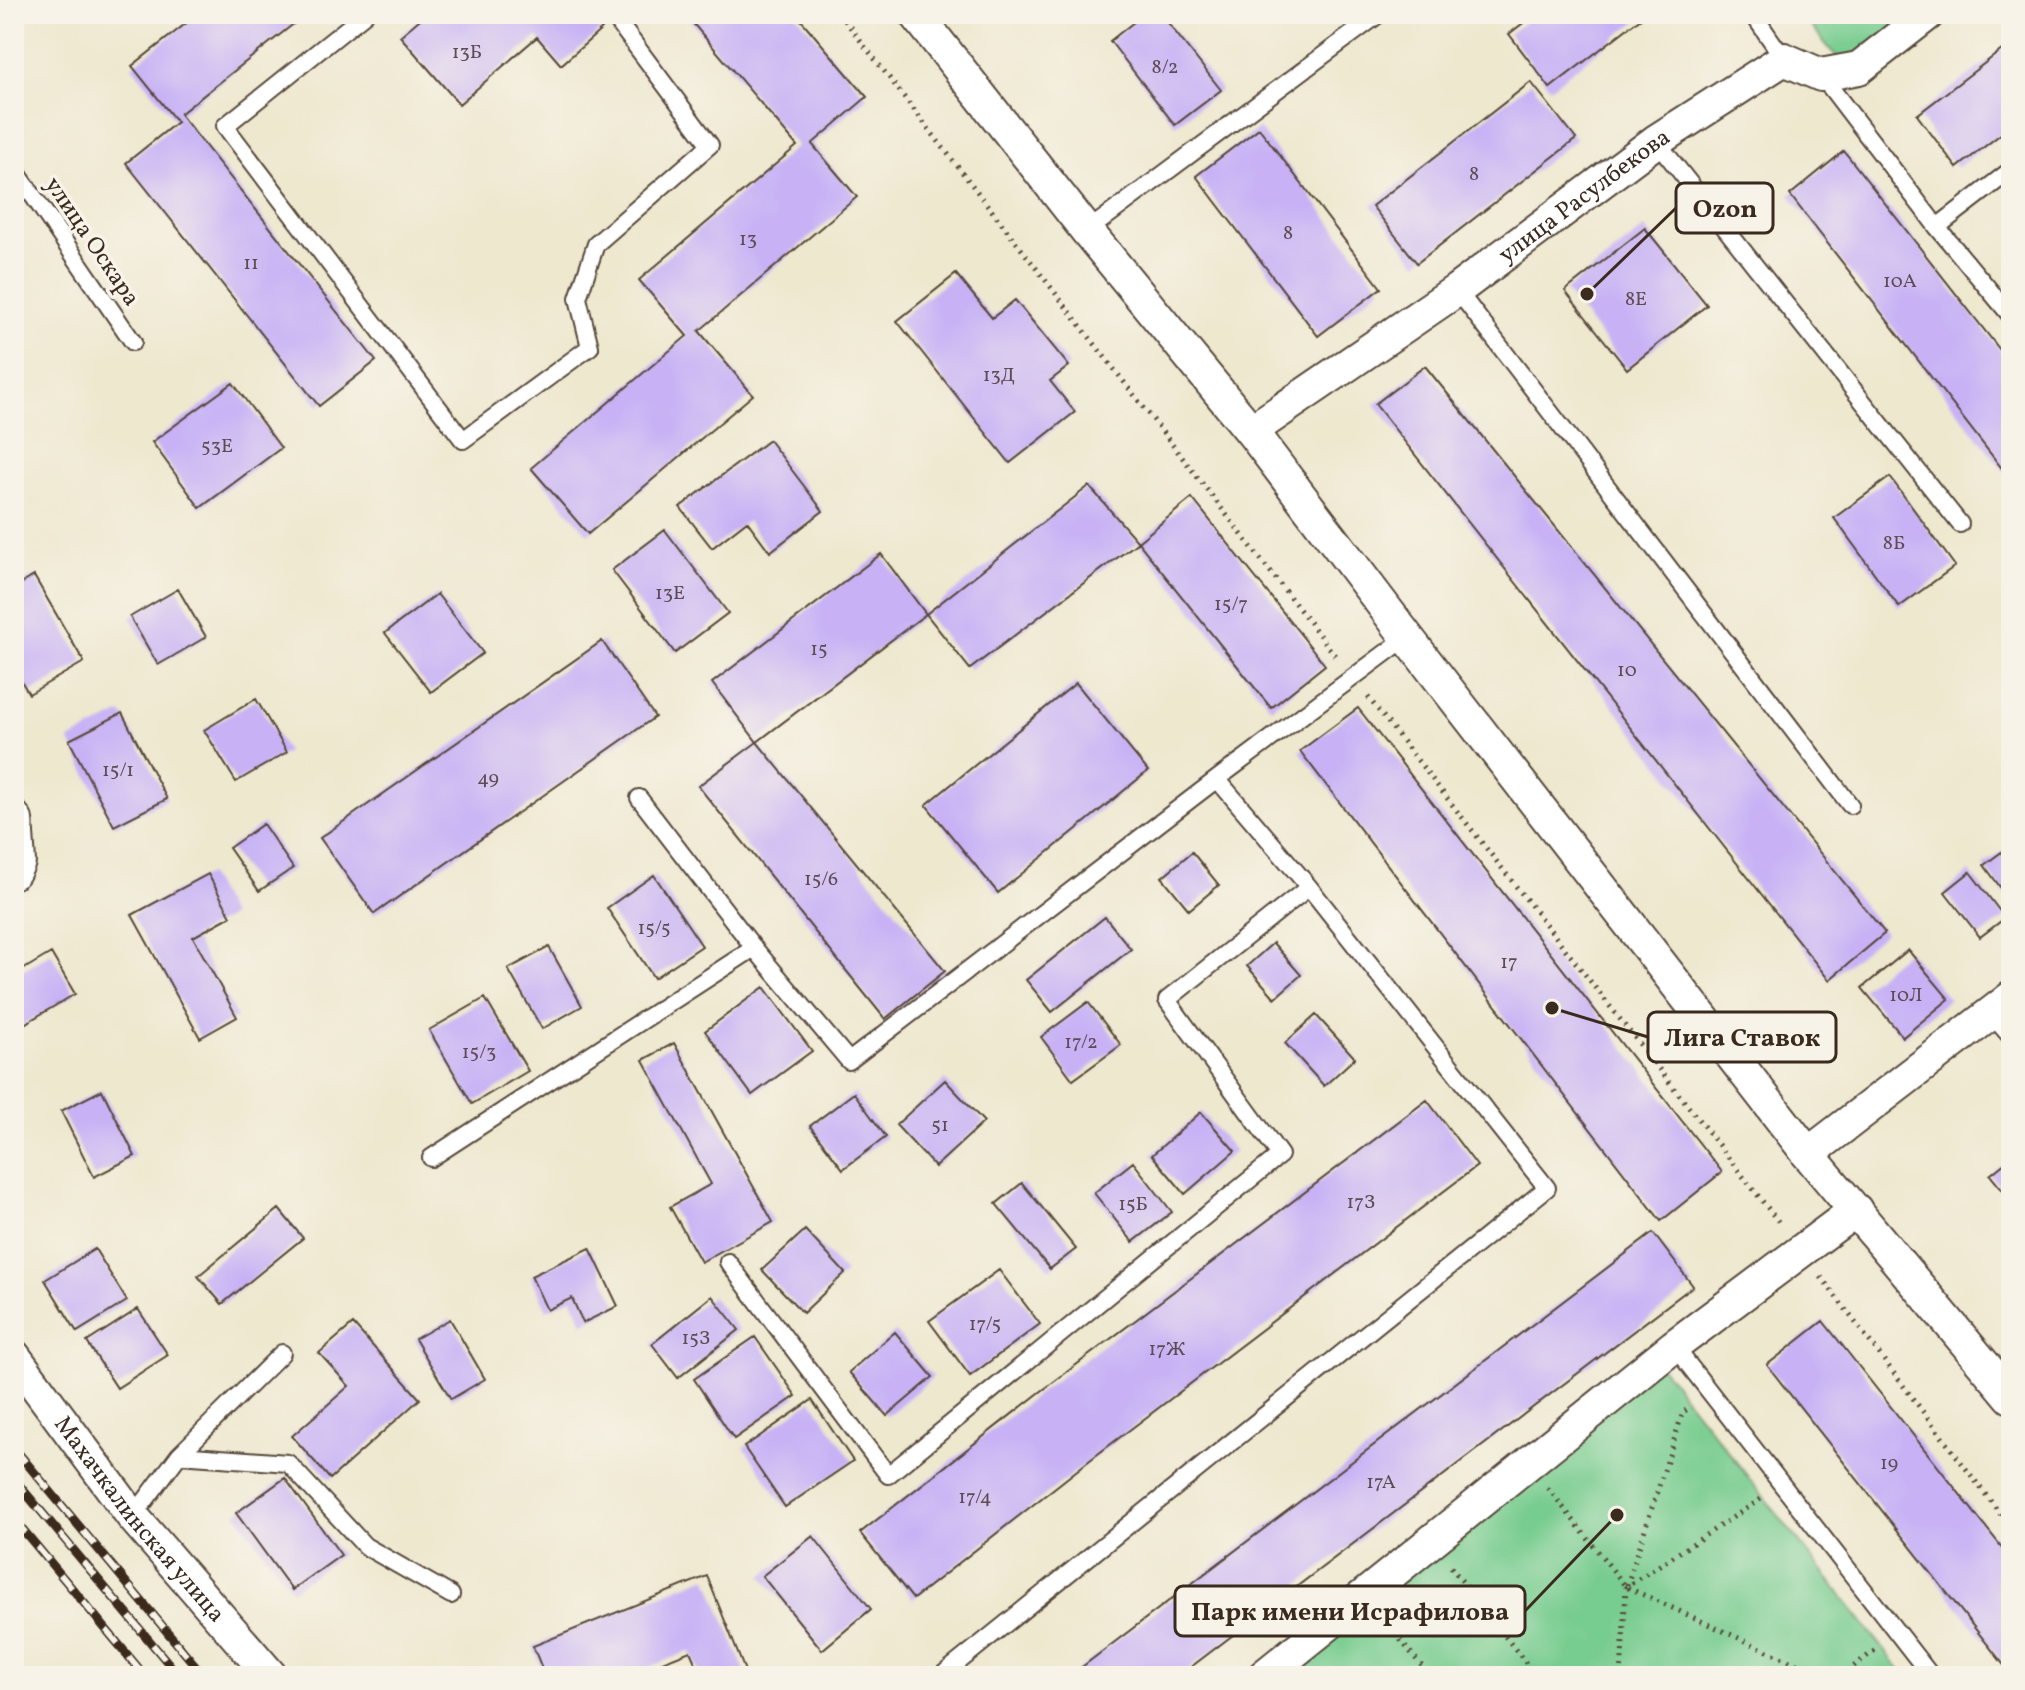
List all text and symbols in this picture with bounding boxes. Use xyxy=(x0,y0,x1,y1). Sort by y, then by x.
house number: 13Б xyxy=(452,39,482,67)
house number: 8/2 xyxy=(1151,54,1179,82)
street label: улица Расулбекова xyxy=(1492,121,1677,272)
house number: 8 xyxy=(1469,161,1479,189)
street label: улица Оскара xyxy=(35,171,147,314)
callout: Ozon xyxy=(1676,183,1773,233)
text: Ozon xyxy=(1693,192,1757,228)
house number: 8 xyxy=(1283,220,1293,248)
house number: 13 xyxy=(739,226,757,254)
house number: 11 xyxy=(243,250,259,278)
house number: 10А xyxy=(1883,268,1917,296)
house number: 8Е xyxy=(1625,286,1647,314)
house number: 13Д xyxy=(983,362,1015,390)
house number: 53Е xyxy=(201,433,233,461)
house number: 8Б xyxy=(1883,530,1905,558)
house number: 13Е xyxy=(655,580,685,608)
house number: 15/7 xyxy=(1214,591,1248,619)
house number: 15 xyxy=(810,636,828,664)
house number: 10 xyxy=(1617,657,1637,685)
house number: 15/1 xyxy=(102,757,134,785)
house number: 49 xyxy=(477,765,499,793)
house number: 15/6 xyxy=(804,866,838,894)
house number: 15/5 xyxy=(637,915,671,943)
house number: 17 xyxy=(1500,949,1518,977)
house number: 10Л xyxy=(1889,982,1923,1010)
callout: Лига Ставок xyxy=(1648,1012,1836,1062)
text: Лига Ставок xyxy=(1664,1021,1821,1057)
house number: 17/2 xyxy=(1064,1029,1098,1057)
house number: 15/3 xyxy=(462,1039,496,1067)
house number: 51 xyxy=(931,1112,949,1140)
house number: 17З xyxy=(1347,1189,1375,1217)
house number: 15Б xyxy=(1118,1191,1148,1219)
house number: 17/5 xyxy=(969,1311,1001,1339)
house number: 15З xyxy=(682,1325,710,1353)
house number: 17Ж xyxy=(1149,1336,1185,1364)
street label: Махачкалинская улица xyxy=(45,1410,232,1631)
house number: 19 xyxy=(1880,1450,1898,1478)
house number: 17А xyxy=(1366,1469,1396,1497)
house number: 17/4 xyxy=(958,1484,992,1512)
callout: Парк имени Исрафилова xyxy=(1175,1586,1525,1636)
text: Парк имени Исрафилова xyxy=(1191,1595,1509,1631)

